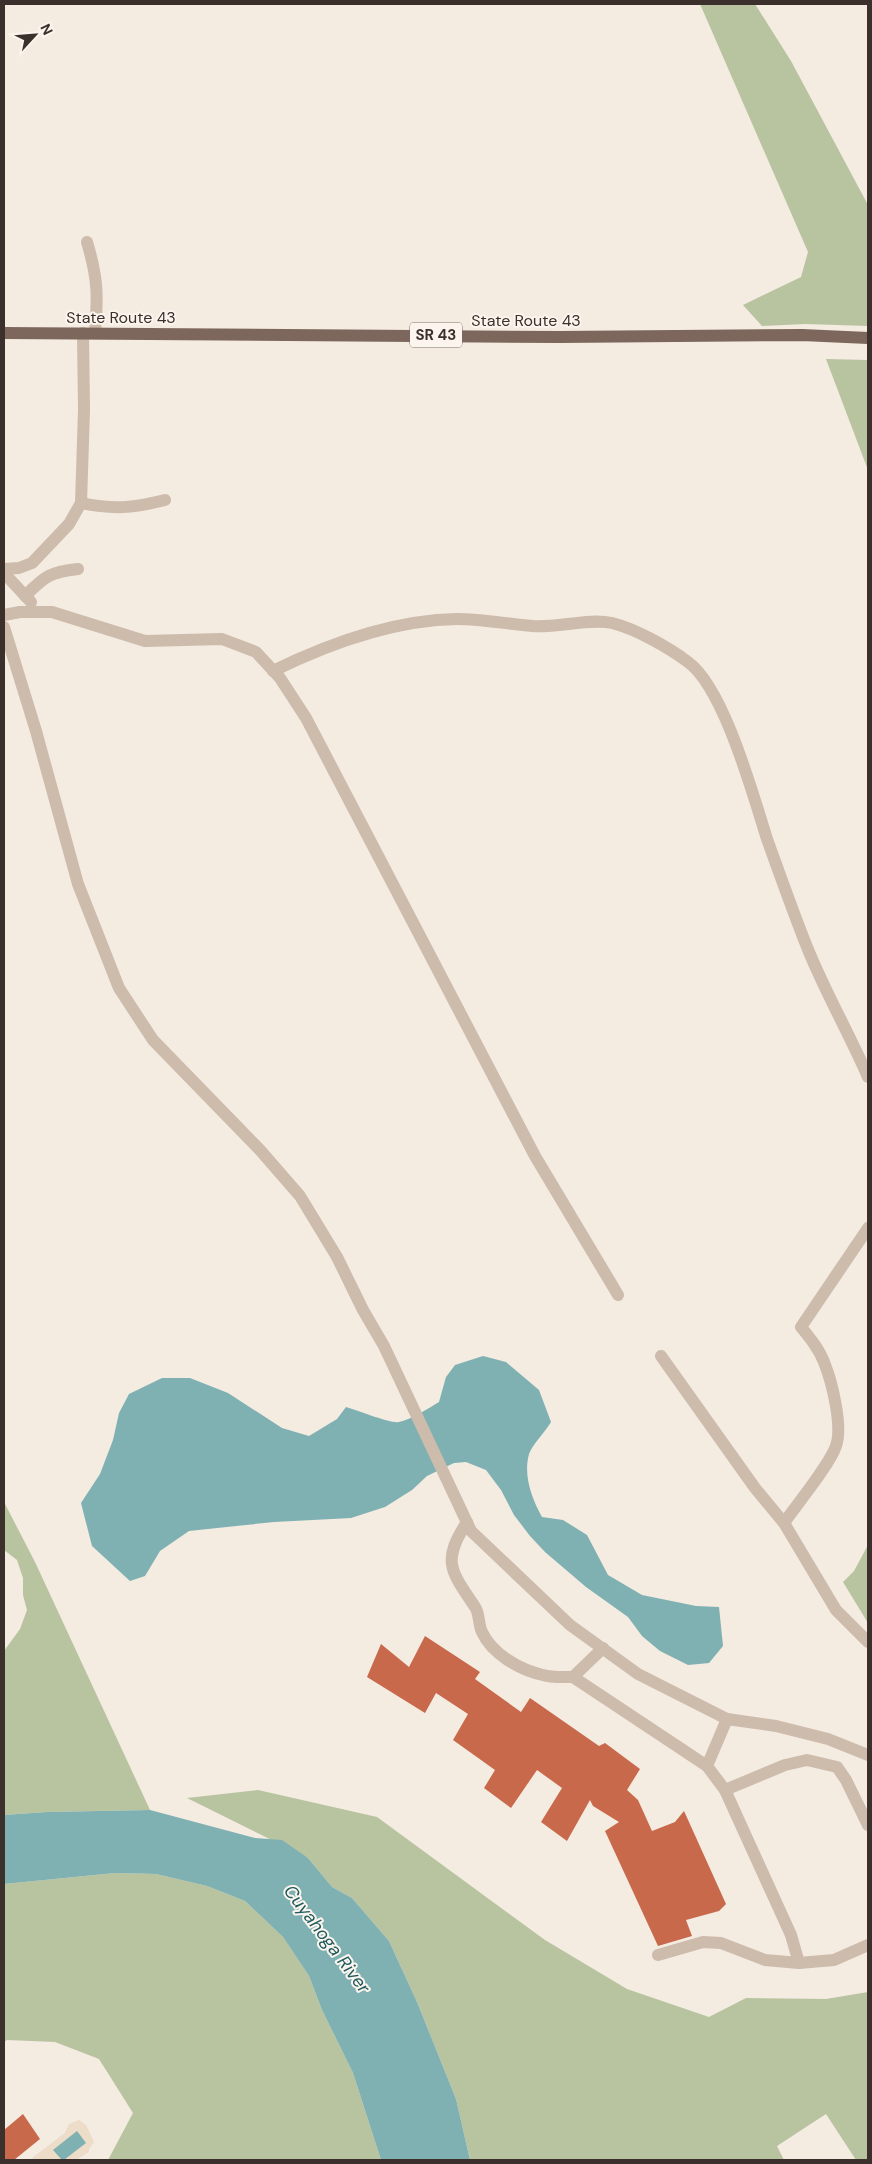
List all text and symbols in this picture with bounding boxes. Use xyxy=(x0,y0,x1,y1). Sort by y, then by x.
north arrow xyxy=(10,10,60,60)
text: N xyxy=(36,21,57,38)
street label: State Route 43 xyxy=(66,307,176,328)
street label: State Route 43 xyxy=(471,310,581,331)
road number: SR 43 xyxy=(410,322,462,348)
water label: Cuyahoga River xyxy=(278,1880,377,1999)

